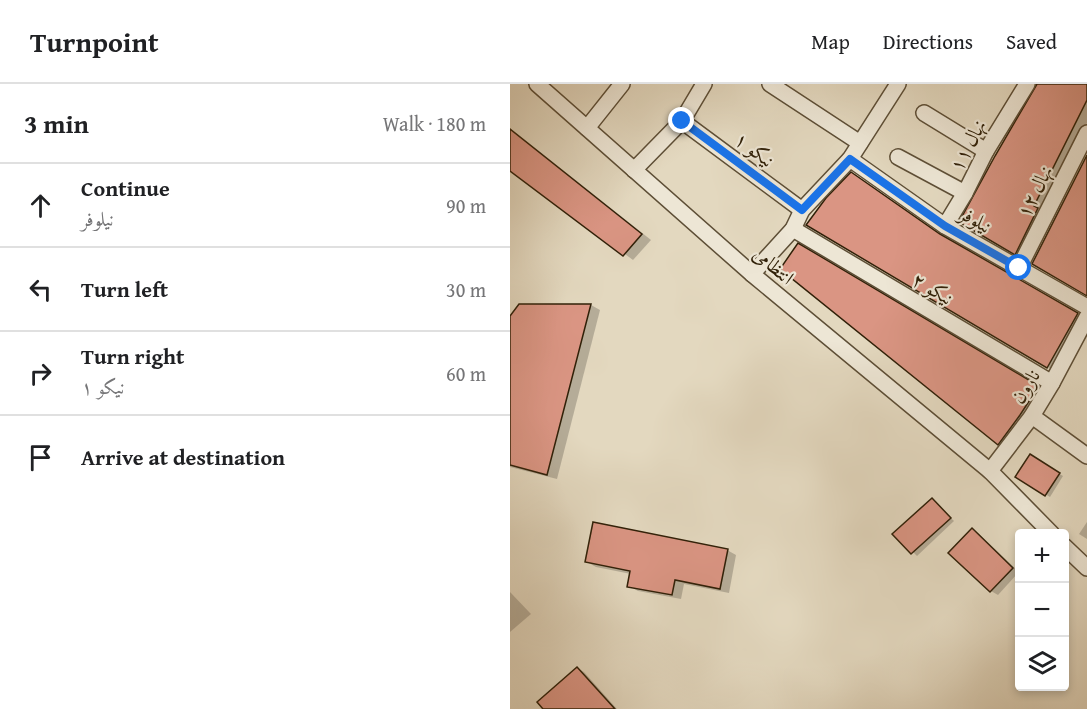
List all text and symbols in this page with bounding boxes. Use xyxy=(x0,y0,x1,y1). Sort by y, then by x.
text: Turnpoint xyxy=(30,21,159,62)
text: Map xyxy=(811,26,850,57)
text: Directions xyxy=(883,26,973,57)
text: Saved xyxy=(1006,26,1057,57)
text: 3 min xyxy=(24,104,89,143)
route end xyxy=(668,107,694,133)
text: Walk · 180 m xyxy=(383,109,486,138)
street label: نهال ۱۱ xyxy=(941,114,993,176)
street label: نیکو ۱ xyxy=(729,124,781,174)
street label: نهال ۱۲ xyxy=(1009,160,1059,222)
text: Continue xyxy=(81,172,170,204)
icon: ahead xyxy=(24,189,57,222)
text: 90 m xyxy=(446,191,486,220)
street label: نیلوفر xyxy=(953,197,998,240)
text: نیلوفر xyxy=(81,204,114,233)
street label: انتظامی xyxy=(747,239,801,291)
route start xyxy=(1005,254,1031,280)
street label: نیکو ۲ xyxy=(907,264,959,312)
icon: left xyxy=(24,273,57,306)
text: Turn left xyxy=(81,273,168,305)
text: 30 m xyxy=(446,275,486,304)
text: Turn right xyxy=(81,340,184,372)
icon: right xyxy=(24,357,57,390)
text: 60 m xyxy=(446,359,486,388)
street label: نارون xyxy=(1003,363,1047,409)
text: نیکو ۱ xyxy=(81,372,125,401)
icon: arrive xyxy=(24,441,57,474)
text: Arrive at destination xyxy=(81,441,285,473)
map controls xyxy=(1015,529,1069,691)
button: + xyxy=(1015,529,1069,583)
button: − xyxy=(1015,583,1069,637)
button: layers xyxy=(1015,637,1069,691)

